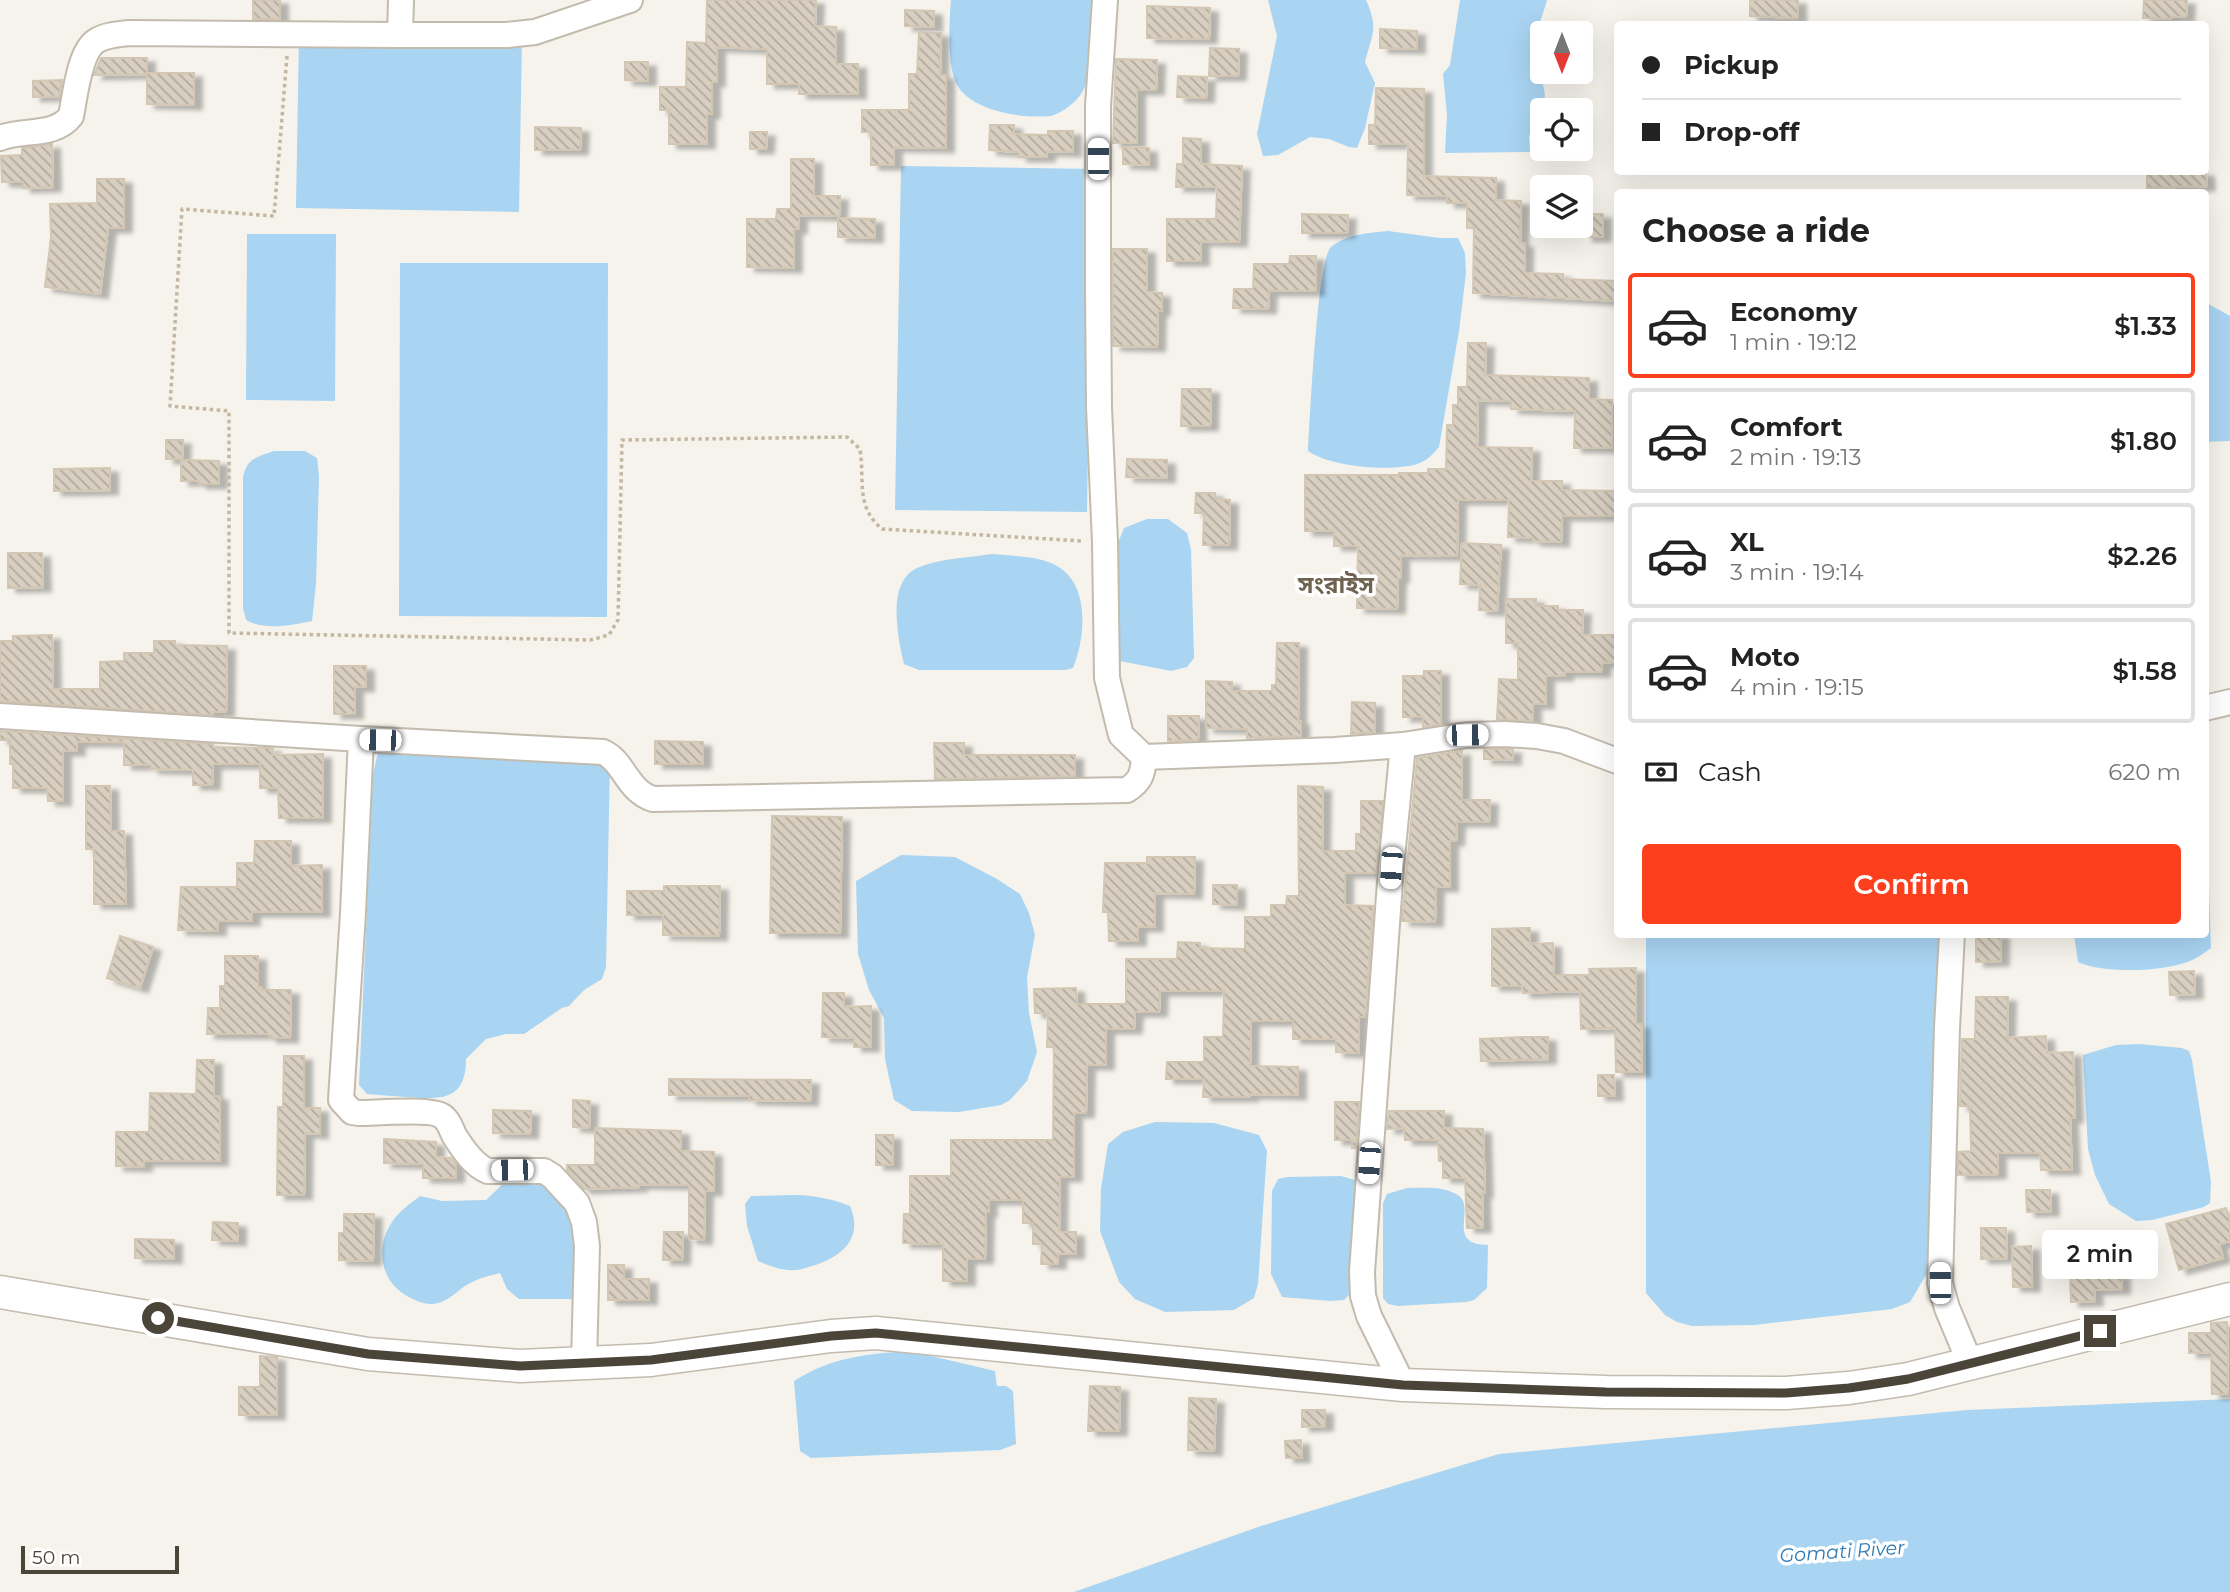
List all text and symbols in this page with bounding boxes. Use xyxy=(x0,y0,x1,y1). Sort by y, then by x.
north arrow xyxy=(1530,21,1592,84)
map controls xyxy=(1530,21,1593,238)
text: Pickup xyxy=(1684,49,1779,81)
button: locate xyxy=(1530,98,1593,161)
text: Drop-off xyxy=(1684,116,1799,148)
car xyxy=(1088,138,1109,180)
button: layers xyxy=(1530,175,1593,238)
text: Choose a ride xyxy=(1642,211,1870,250)
icon: car xyxy=(1646,294,1709,357)
text: Economy xyxy=(1730,296,1857,328)
text: $1.33 xyxy=(2114,310,2177,342)
text: 1 min · 19:12 xyxy=(1730,328,1857,356)
icon: car xyxy=(1646,409,1709,472)
text: Comfort xyxy=(1730,411,1842,443)
text: $1.80 xyxy=(2110,425,2177,457)
text: 2 min · 19:13 xyxy=(1730,443,1862,471)
icon: car xyxy=(1646,524,1709,587)
text: XL xyxy=(1730,526,1764,558)
text: $2.26 xyxy=(2107,540,2177,572)
text: 3 min · 19:14 xyxy=(1730,558,1864,586)
district label: সংরাইস xyxy=(1297,570,1375,599)
icon: car xyxy=(1646,639,1709,702)
text: Moto xyxy=(1730,641,1800,673)
text: $1.58 xyxy=(2113,655,2177,687)
text: 4 min · 19:15 xyxy=(1730,673,1864,701)
car xyxy=(1446,724,1489,746)
car xyxy=(359,729,402,751)
icon: cash xyxy=(1642,753,1680,791)
text: Cash xyxy=(1698,756,1762,788)
text: 620 m xyxy=(2108,758,2181,786)
button: Confirm xyxy=(1642,844,2181,924)
car xyxy=(1380,846,1403,890)
car xyxy=(1358,1141,1381,1185)
car xyxy=(491,1159,534,1181)
callout: 2 min xyxy=(2042,1230,2158,1278)
text: 2 min xyxy=(2067,1240,2133,1268)
car xyxy=(1930,1262,1951,1304)
route start xyxy=(142,1302,174,1334)
route end xyxy=(2084,1315,2116,1347)
water label: Gomati River xyxy=(1779,1536,1906,1567)
scale bar xyxy=(21,1543,178,1575)
text: 50 m xyxy=(32,1546,80,1569)

